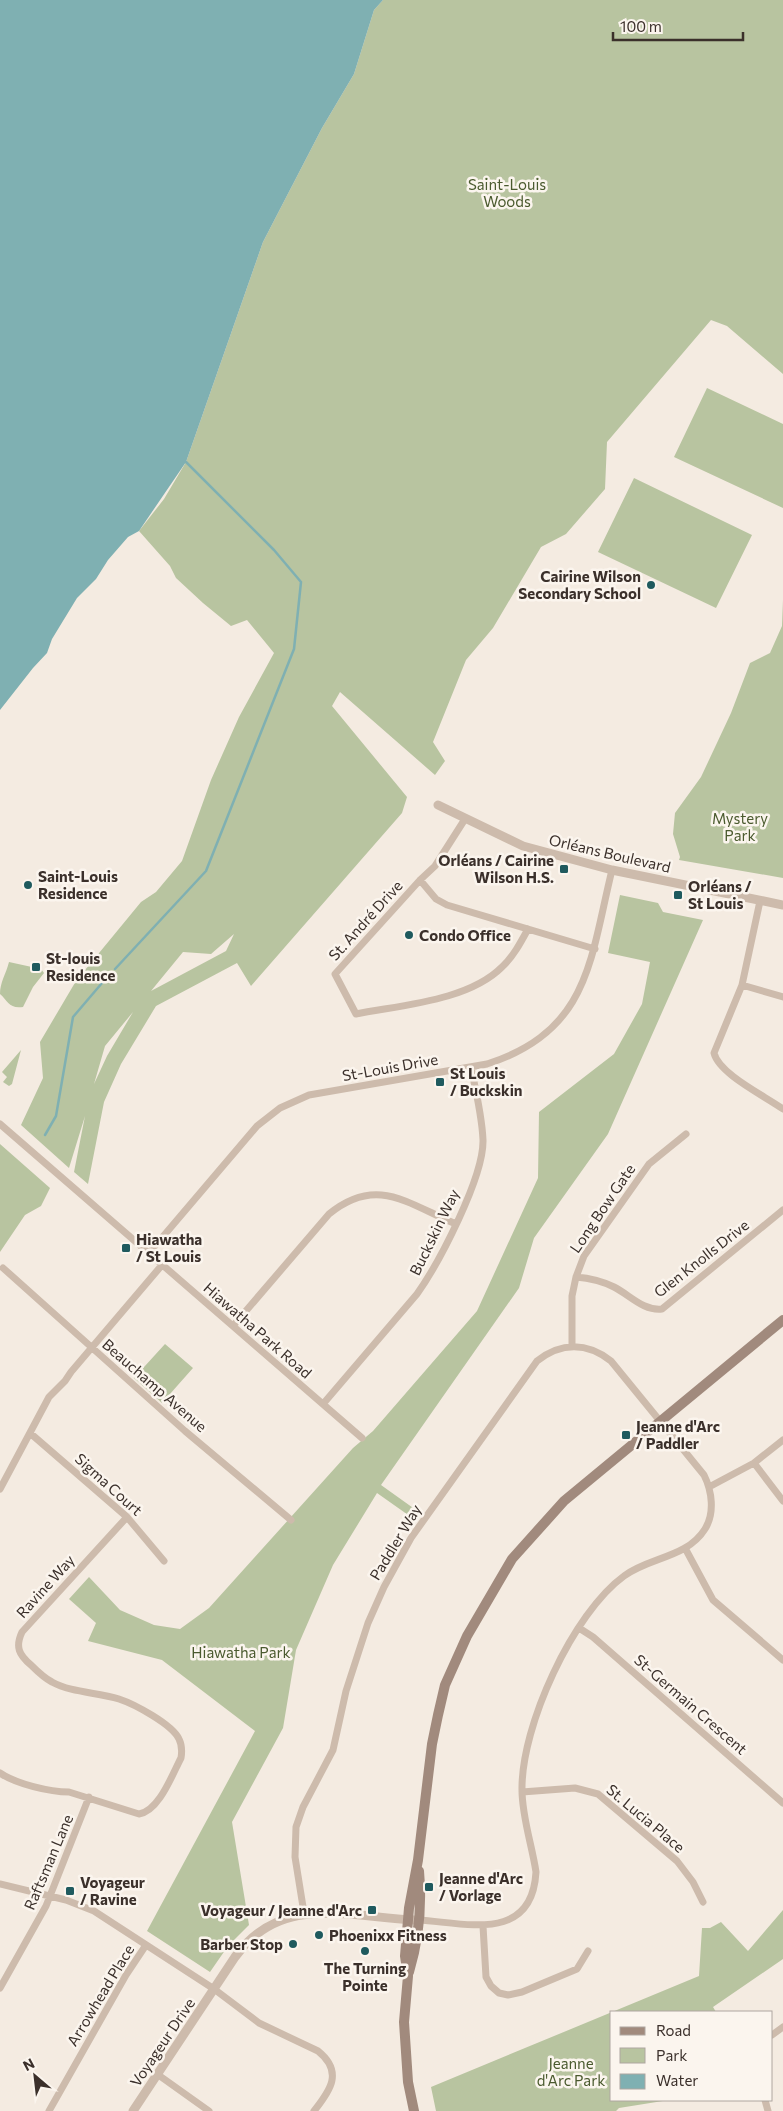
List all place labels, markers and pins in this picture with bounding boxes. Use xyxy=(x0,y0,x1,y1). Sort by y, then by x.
place label: Cairine Wilson Secondary School xyxy=(518,567,641,602)
marker: Cairine Wilson Secondary School xyxy=(645,579,657,591)
place label: Orléans / Cairine Wilson H.S. xyxy=(438,851,554,886)
marker: Orléans / Cairine Wilson H.S. xyxy=(558,863,570,875)
place label: Saint-Louis Residence xyxy=(38,867,118,902)
place label: Orléans / St Louis xyxy=(688,877,752,912)
marker: Saint-Louis Residence xyxy=(22,879,34,891)
marker: Orléans / St Louis xyxy=(672,889,684,901)
place label: Condo Office xyxy=(419,926,511,944)
marker: Condo Office xyxy=(403,929,415,941)
place label: St-louis Residence xyxy=(46,949,116,984)
marker: St-louis Residence xyxy=(30,961,42,973)
place label: St Louis / Buckskin xyxy=(450,1064,523,1099)
marker: St Louis / Buckskin xyxy=(434,1076,446,1088)
place label: Hiawatha / St Louis xyxy=(136,1230,202,1265)
marker: Hiawatha / St Louis xyxy=(120,1242,132,1254)
place label: Jeanne d'Arc / Paddler xyxy=(636,1417,720,1452)
marker: Jeanne d'Arc / Paddler xyxy=(620,1429,632,1441)
place label: Jeanne d'Arc / Vorlage xyxy=(439,1869,523,1904)
place label: Voyageur / Ravine xyxy=(80,1873,145,1908)
marker: Jeanne d'Arc / Vorlage xyxy=(423,1881,435,1893)
marker: Voyageur / Ravine xyxy=(64,1885,76,1897)
place label: Voyageur / Jeanne d'Arc xyxy=(201,1901,362,1919)
marker: Voyageur / Jeanne d'Arc xyxy=(366,1904,378,1916)
place label: Phoenixx Fitness xyxy=(329,1926,447,1944)
marker: Phoenixx Fitness xyxy=(313,1929,325,1941)
place label: Barber Stop xyxy=(200,1935,283,1953)
marker: Barber Stop xyxy=(287,1938,299,1950)
marker: The Turning Pointe xyxy=(359,1945,371,1957)
place label: The Turning Pointe xyxy=(324,1959,406,1994)

